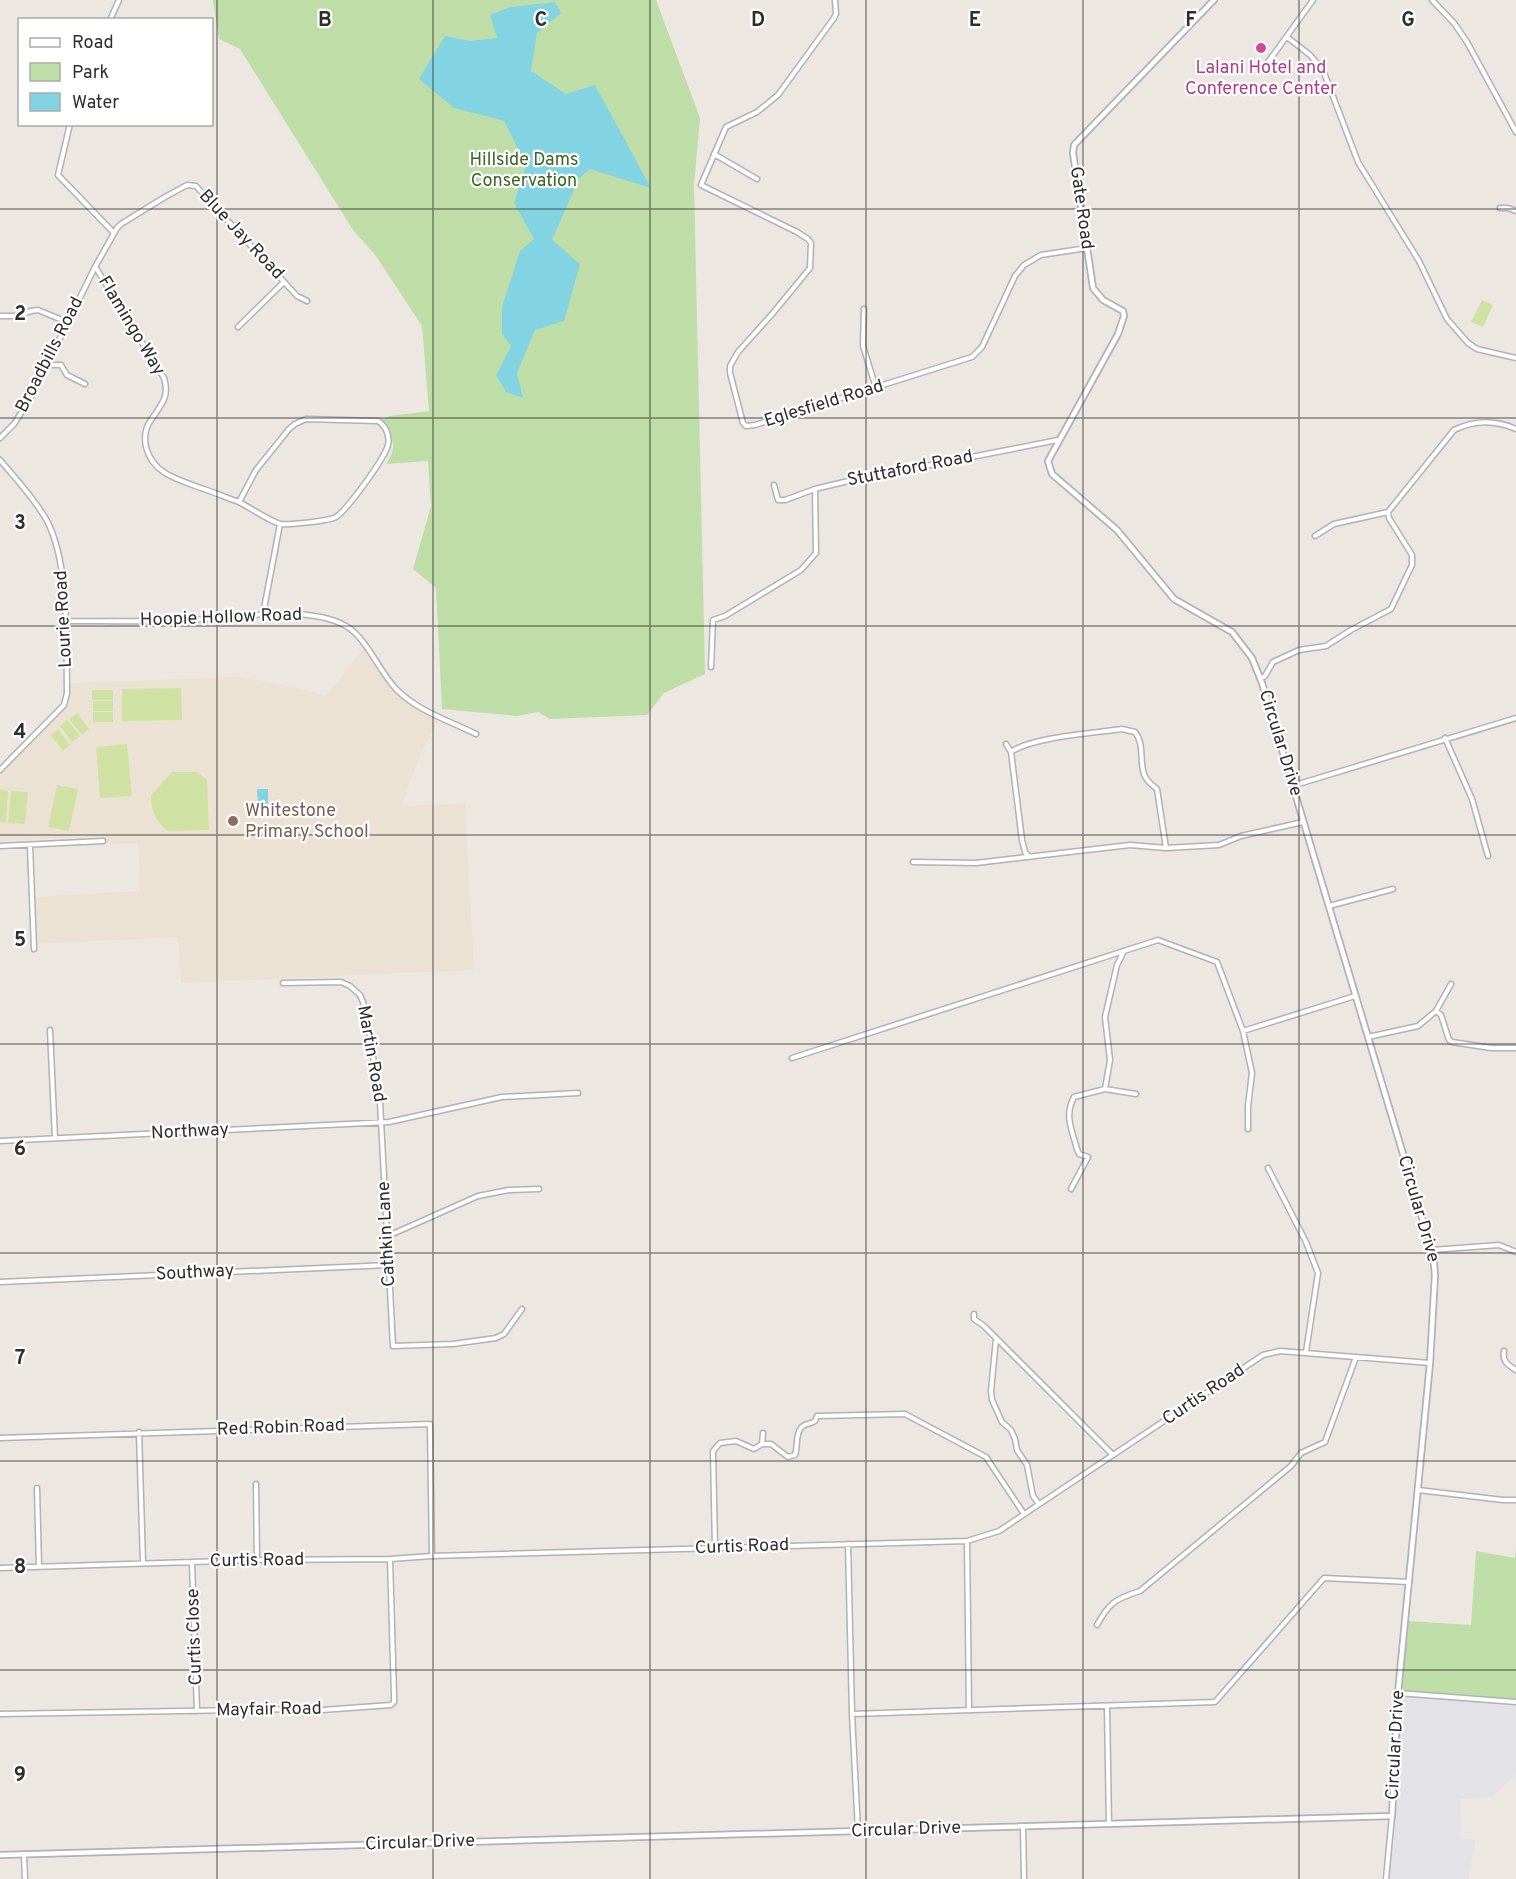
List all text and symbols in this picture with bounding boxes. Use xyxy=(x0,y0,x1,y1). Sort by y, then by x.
text: B xyxy=(318,8,332,34)
text: C xyxy=(535,8,547,34)
text: D xyxy=(751,8,765,34)
text: E xyxy=(969,8,981,34)
text: F xyxy=(1185,8,1197,34)
text: G xyxy=(1401,8,1415,34)
legend xyxy=(18,18,213,126)
text: Road xyxy=(72,32,114,55)
marker: Lalani Hotel and Conference Center xyxy=(1254,41,1268,55)
place label: Lalani Hotel and Conference Center xyxy=(1185,57,1337,101)
text: Park xyxy=(72,62,109,85)
text: Water xyxy=(72,92,119,115)
park label: Hillside Dams Conservation xyxy=(470,149,579,193)
street label: Gate Road xyxy=(1064,165,1098,251)
street label: Blue Jay Road xyxy=(193,185,289,285)
street label: Flamingo Way xyxy=(92,272,170,380)
street label: Broadbills Road xyxy=(11,293,89,417)
text: 2 xyxy=(14,302,26,328)
street label: Eglesfield Road xyxy=(761,375,887,433)
street label: Stuttaford Road xyxy=(845,446,975,492)
text: 3 xyxy=(14,511,26,537)
street label: Lourie Road xyxy=(50,570,78,668)
street label: Hoopie Hollow Road xyxy=(139,604,303,632)
street label: Circular Drive xyxy=(1253,687,1307,799)
text: 4 xyxy=(14,720,26,746)
place label: Whitestone Primary School xyxy=(245,800,369,844)
marker: Whitestone Primary School xyxy=(226,814,240,828)
text: 5 xyxy=(14,928,26,954)
street label: Martin Road xyxy=(351,1004,391,1104)
street label: Northway xyxy=(150,1118,230,1146)
text: 6 xyxy=(14,1137,26,1163)
street label: Circular Drive xyxy=(1392,1153,1444,1265)
street label: Cathkin Lane xyxy=(373,1181,401,1287)
street label: Southway xyxy=(155,1259,235,1287)
text: 7 xyxy=(15,1346,25,1372)
street label: Curtis Road xyxy=(1158,1359,1250,1431)
street label: Red Robin Road xyxy=(217,1414,345,1442)
street label: Curtis Road xyxy=(694,1534,790,1560)
street label: Curtis Road xyxy=(210,1549,304,1573)
text: 8 xyxy=(14,1555,26,1581)
street label: Curtis Close xyxy=(182,1588,208,1686)
street label: Circular Drive xyxy=(1382,1689,1410,1801)
street label: Mayfair Road xyxy=(216,1698,322,1722)
text: 9 xyxy=(14,1763,26,1789)
street label: Circular Drive xyxy=(851,1817,961,1843)
street label: Circular Drive xyxy=(365,1830,475,1856)

